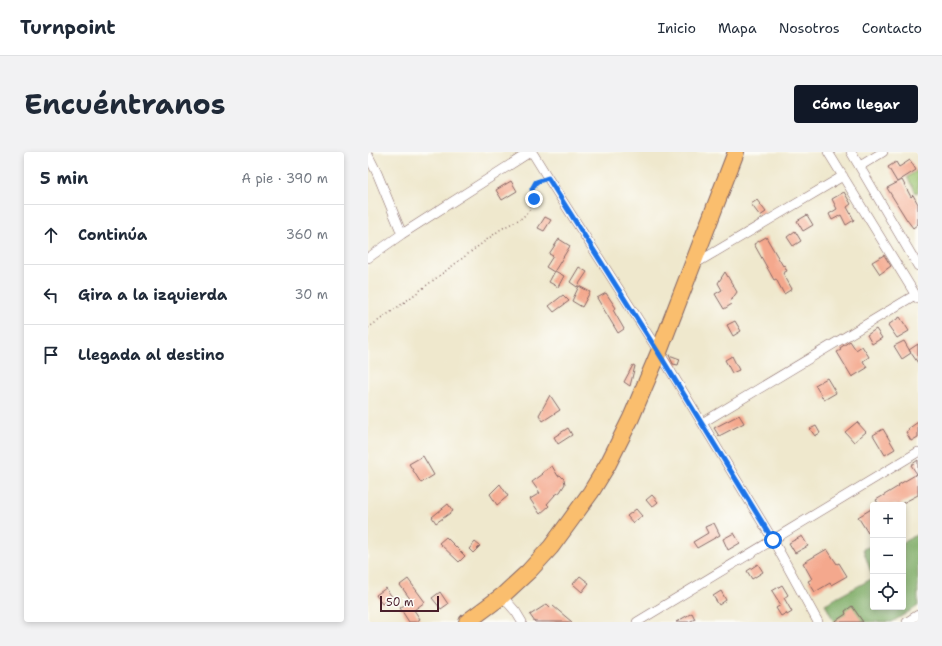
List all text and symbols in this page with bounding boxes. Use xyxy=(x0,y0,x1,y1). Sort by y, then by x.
text: Turnpoint xyxy=(20,15,116,40)
text: Inicio xyxy=(658,19,696,37)
text: Mapa xyxy=(718,19,757,37)
text: Nosotros xyxy=(779,19,840,37)
text: Contacto xyxy=(862,19,922,37)
text: Encuéntranos xyxy=(24,85,226,123)
button: Cómo llegar xyxy=(794,85,918,123)
text: 5 min xyxy=(40,167,88,189)
text: A pie · 390 m xyxy=(242,170,328,187)
route end xyxy=(525,190,543,208)
icon: ahead xyxy=(40,224,62,246)
text: Continúa xyxy=(78,225,147,245)
text: 360 m xyxy=(286,226,328,243)
icon: left xyxy=(40,284,62,306)
text: Gira a la izquierda xyxy=(78,285,227,305)
text: 30 m xyxy=(294,286,328,303)
icon: arrive xyxy=(40,344,62,366)
text: Llegada al destino xyxy=(78,345,225,365)
map controls xyxy=(870,502,906,610)
button: + xyxy=(870,502,906,538)
route start xyxy=(764,531,782,549)
button: − xyxy=(870,538,906,574)
button: locate xyxy=(870,574,906,610)
scale bar xyxy=(380,594,439,613)
text: 50 m xyxy=(386,595,414,610)

